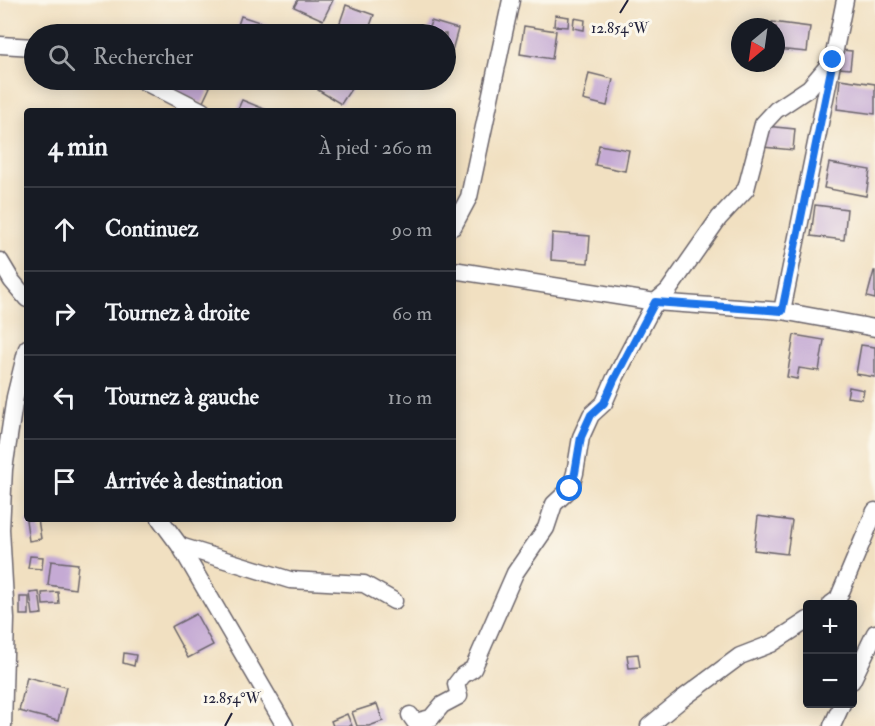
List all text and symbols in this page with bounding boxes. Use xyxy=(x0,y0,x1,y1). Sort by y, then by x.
north arrow xyxy=(731,18,785,72)
text: 12.854°W xyxy=(591,19,650,38)
search box xyxy=(24,24,456,90)
icon: search xyxy=(45,41,78,74)
text: Rechercher xyxy=(93,43,193,71)
route end xyxy=(819,46,845,72)
text: 4 min xyxy=(48,131,108,163)
text: À pied · 260 m xyxy=(319,135,432,160)
icon: ahead xyxy=(48,213,81,246)
text: Continuez xyxy=(105,215,198,243)
text: 90 m xyxy=(392,217,432,242)
icon: right xyxy=(48,297,81,330)
text: Tournez à droite xyxy=(105,299,250,327)
text: 60 m xyxy=(392,301,432,326)
icon: left xyxy=(48,381,81,414)
text: Tournez à gauche xyxy=(105,383,259,411)
text: 110 m xyxy=(388,385,432,410)
icon: arrive xyxy=(48,465,81,498)
text: Arrivée à destination xyxy=(105,467,283,495)
route start xyxy=(556,475,582,501)
map controls xyxy=(803,600,857,708)
button: + xyxy=(803,600,857,654)
button: − xyxy=(803,654,857,708)
text: 12.854°W xyxy=(203,689,262,708)

